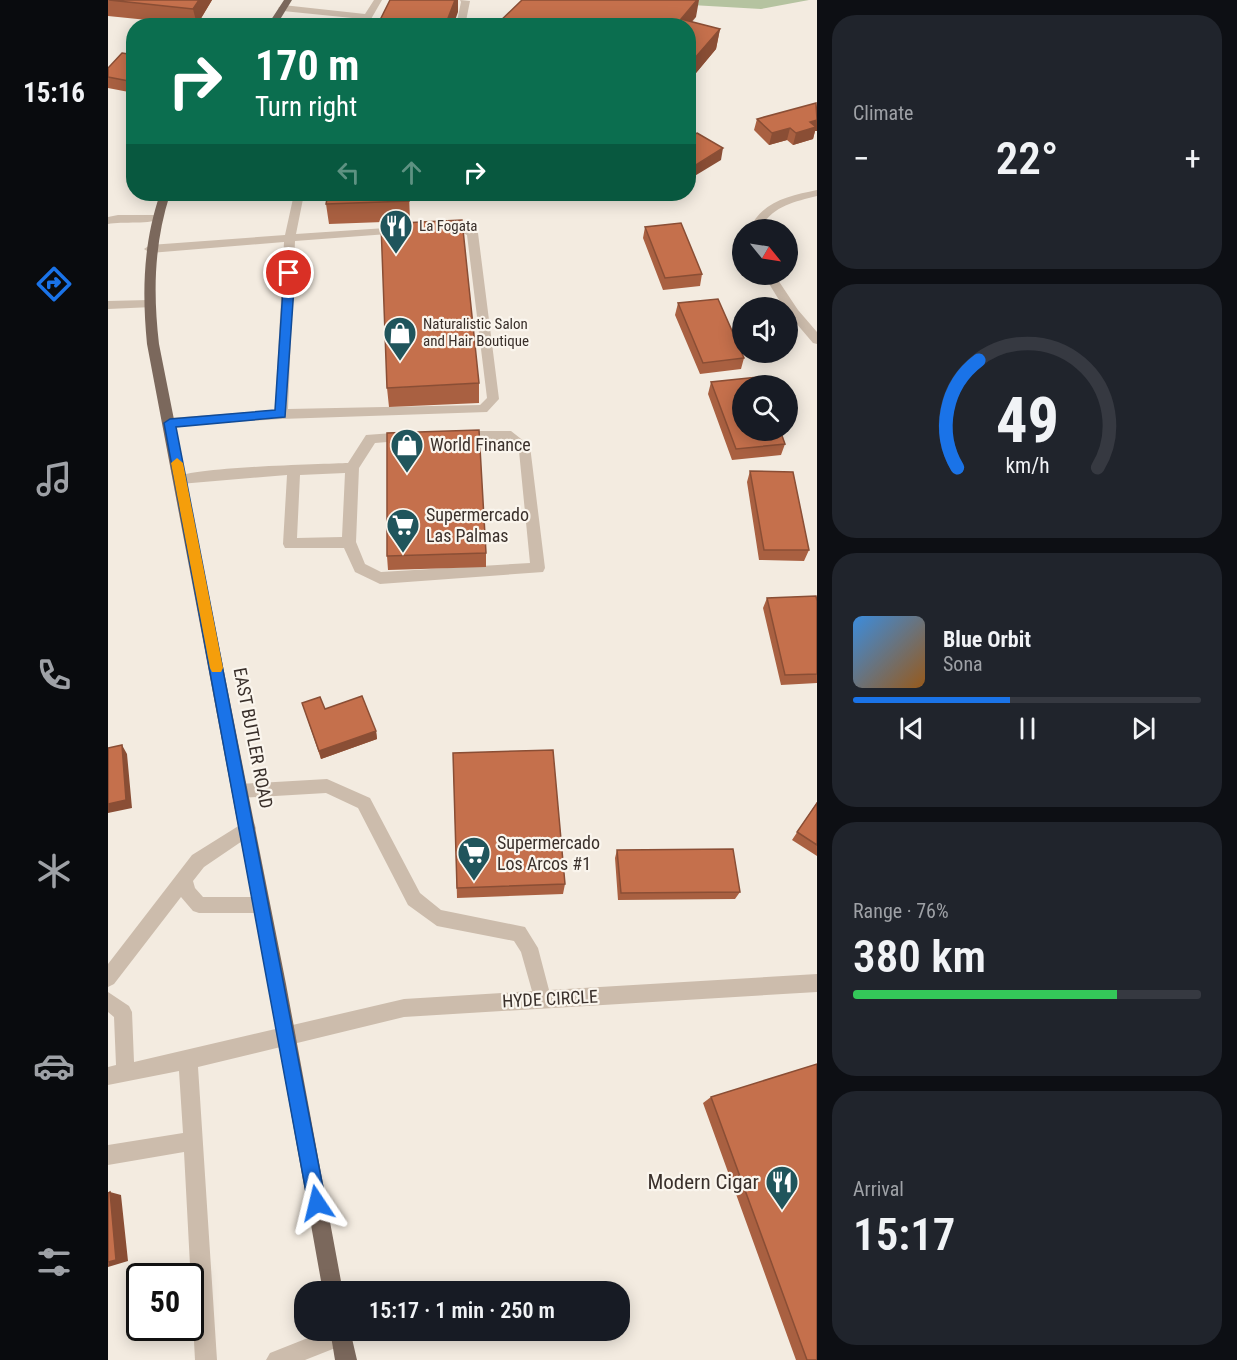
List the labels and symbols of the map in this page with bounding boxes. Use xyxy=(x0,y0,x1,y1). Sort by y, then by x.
restaurant icon: La Fogata xyxy=(378,208,414,255)
place label: La Fogata xyxy=(419,217,478,235)
north arrow xyxy=(732,219,798,285)
pin xyxy=(263,247,314,298)
shop icon: Naturalistic Salon and Hair Boutique xyxy=(382,315,418,362)
place label: Naturalistic Salon and Hair Boutique xyxy=(423,315,529,350)
shop icon: World Finance xyxy=(389,427,425,474)
place label: World Finance xyxy=(430,434,531,455)
place label: Supermercado Las Palmas xyxy=(426,504,529,546)
supermarket icon: Supermercado Las Palmas xyxy=(385,507,421,554)
street label: EAST BUTLER ROAD xyxy=(230,666,277,810)
place label: Supermercado Los Arcos #1 xyxy=(497,832,600,874)
supermarket icon: Supermercado Los Arcos #1 xyxy=(456,835,492,882)
street label: HYDE CIRCLE xyxy=(502,986,598,1011)
restaurant icon: Modern Cigar xyxy=(764,1164,800,1211)
place label: Modern Cigar xyxy=(647,1170,759,1194)
position arrow xyxy=(285,1171,349,1235)
speed limit sign: 50 xyxy=(126,1263,204,1341)

